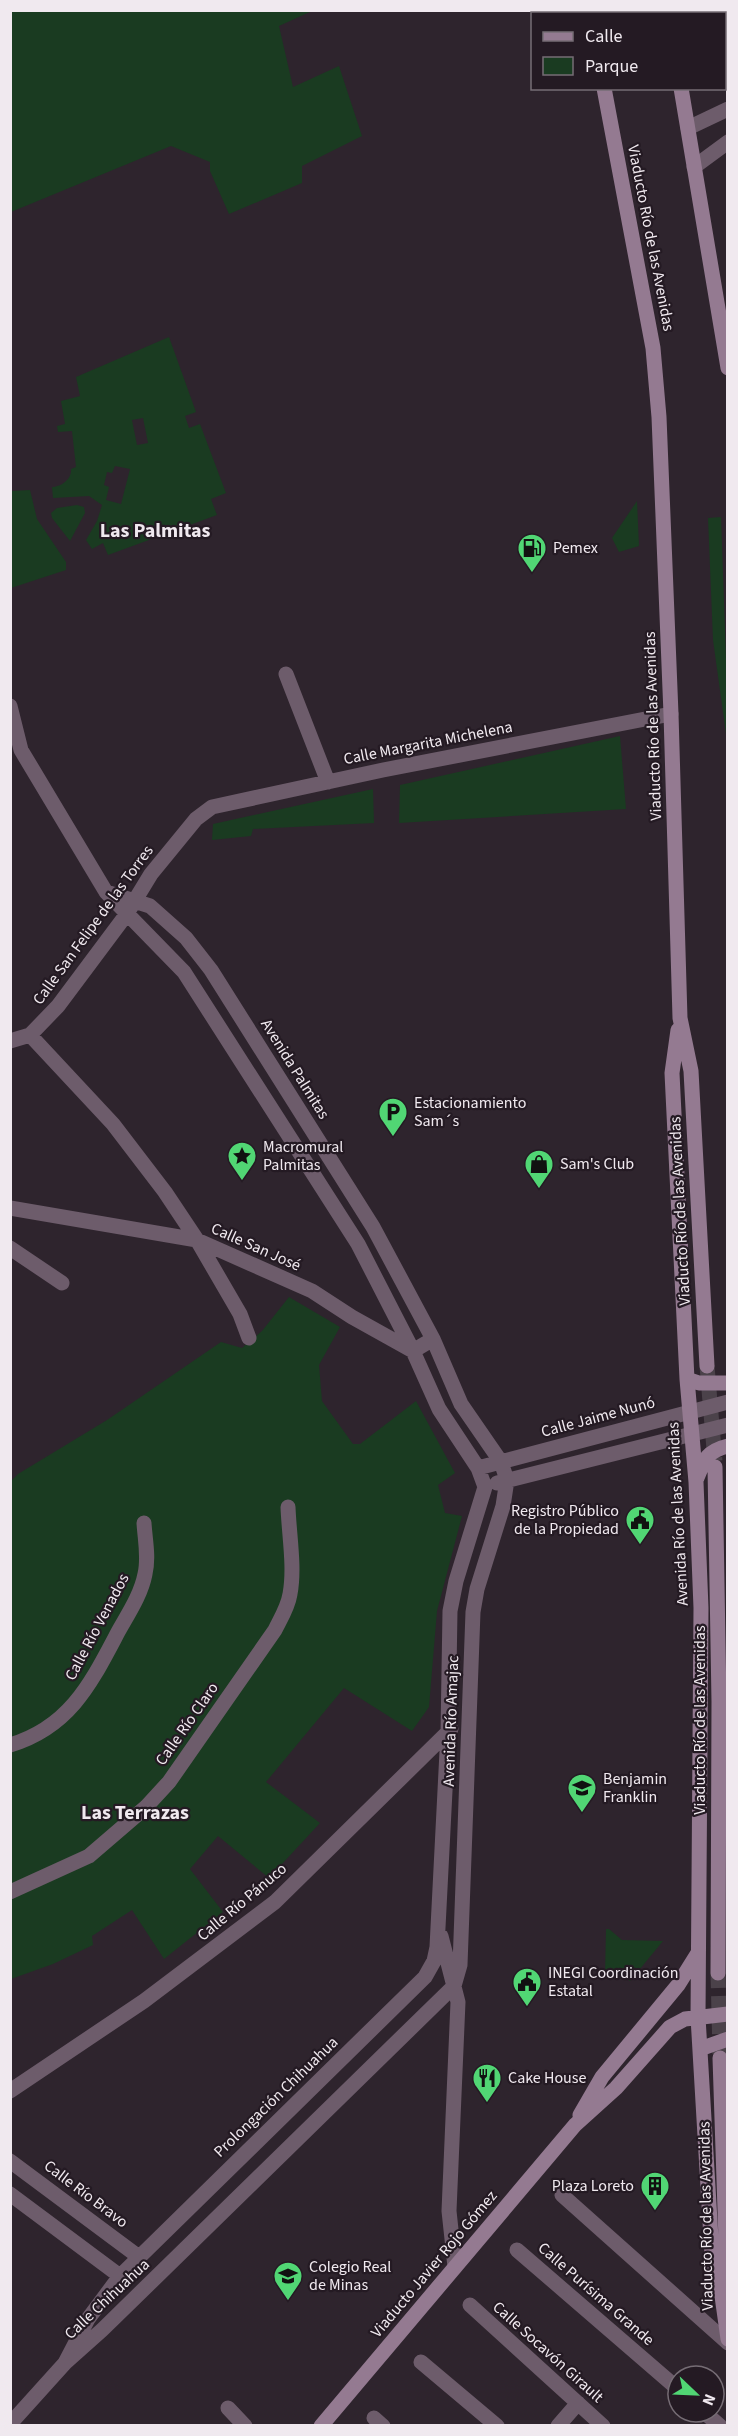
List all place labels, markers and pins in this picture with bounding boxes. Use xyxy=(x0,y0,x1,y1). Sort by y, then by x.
fuel station icon: Pemex xyxy=(516,532,548,574)
place label: Pemex xyxy=(553,537,598,559)
place label: Estacionamiento Sam´s xyxy=(414,1092,526,1132)
parking icon: Estacionamiento Sam´s xyxy=(377,1096,409,1138)
place label: Macromural Palmitas xyxy=(263,1136,343,1176)
place icon: Macromural Palmitas xyxy=(226,1140,258,1182)
shop icon: Sam's Club xyxy=(523,1148,555,1190)
place label: Sam's Club xyxy=(560,1153,634,1175)
place label: Registro Público de la Propiedad xyxy=(511,1500,619,1540)
public building icon: Registro Público de la Propiedad xyxy=(624,1504,656,1546)
place label: Benjamin Franklin xyxy=(603,1768,667,1808)
school or university icon: Benjamin Franklin xyxy=(566,1772,598,1814)
place label: INEGI Coordinación Estatal xyxy=(548,1962,678,2002)
public building icon: INEGI Coordinación Estatal xyxy=(511,1966,543,2008)
restaurant icon: Cake House xyxy=(471,2062,503,2104)
place label: Cake House xyxy=(508,2067,586,2089)
building icon: Plaza Loreto xyxy=(639,2170,671,2212)
place label: Plaza Loreto xyxy=(552,2175,634,2197)
place label: Colegio Real de Minas xyxy=(309,2256,391,2296)
school or university icon: Colegio Real de Minas xyxy=(272,2260,304,2302)

